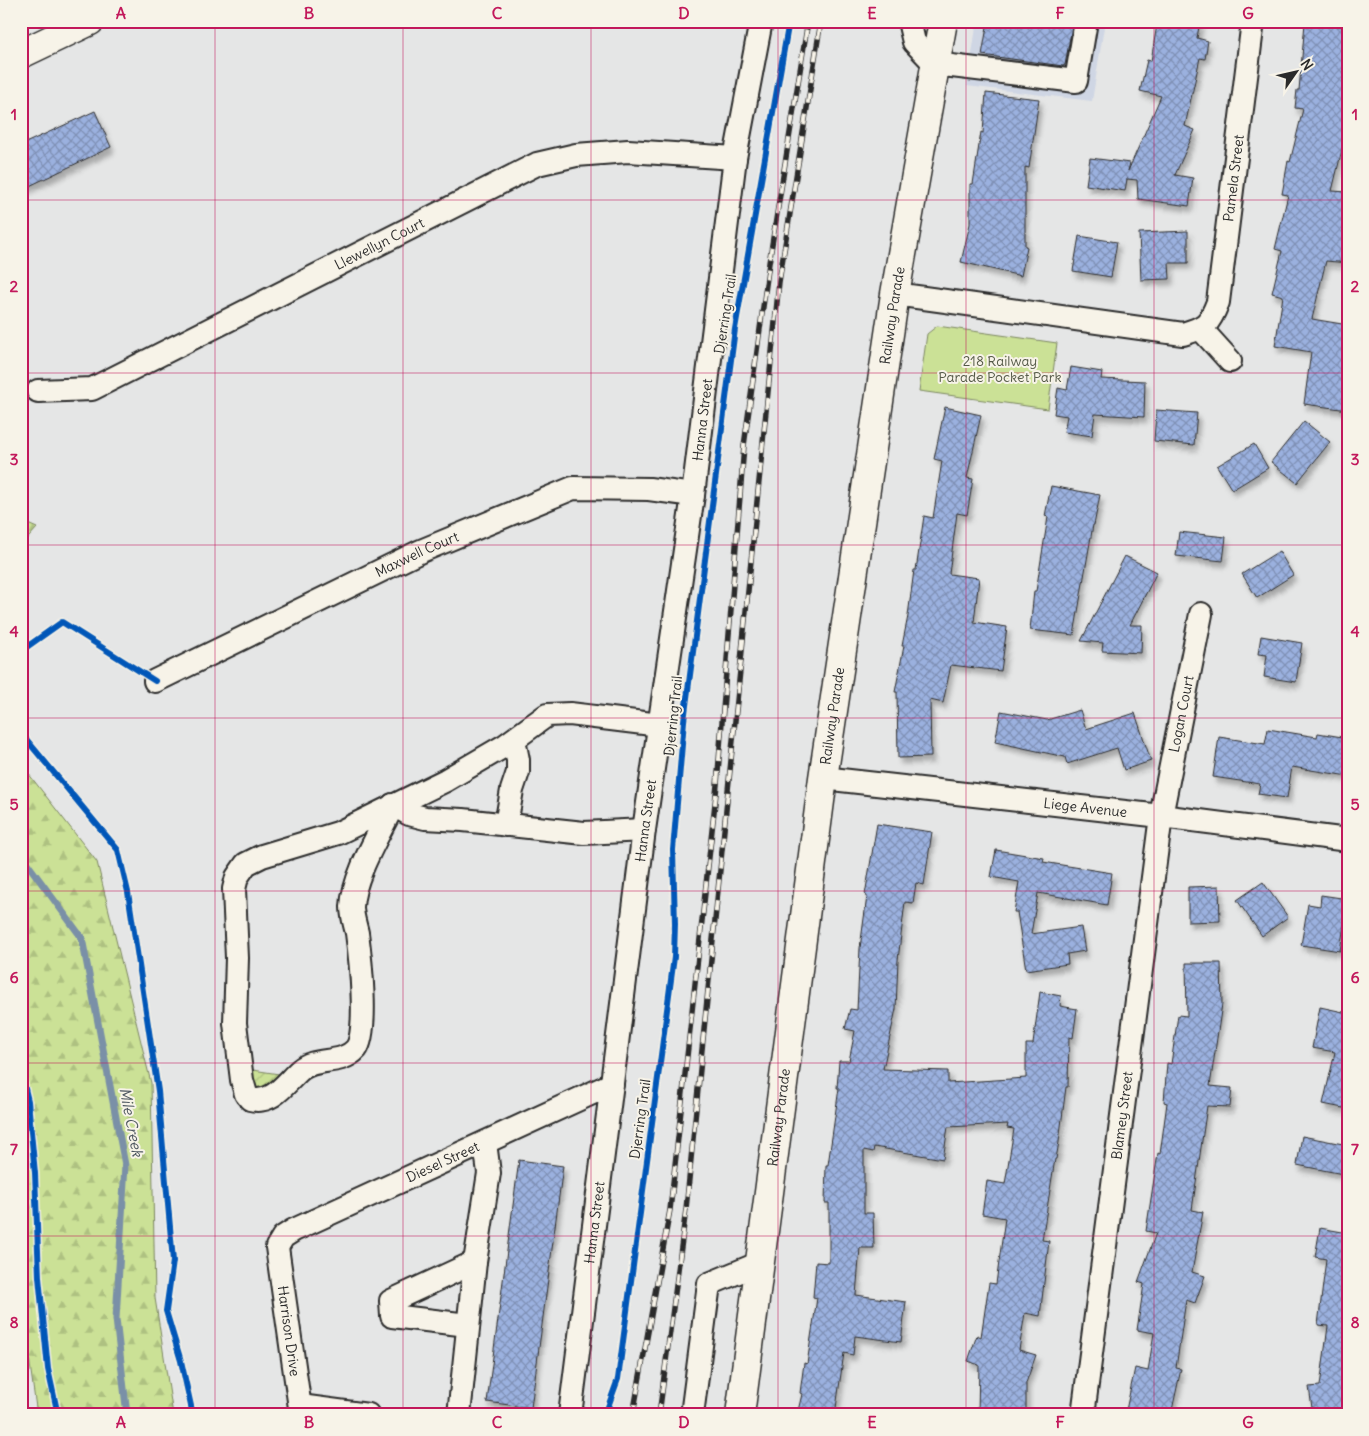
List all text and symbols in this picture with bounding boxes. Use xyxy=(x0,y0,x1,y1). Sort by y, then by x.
text: A xyxy=(116,3,126,23)
text: B xyxy=(304,3,315,23)
text: C xyxy=(492,3,503,23)
text: D xyxy=(678,3,690,23)
text: E xyxy=(867,3,877,23)
text: F xyxy=(1055,3,1065,23)
text: G xyxy=(1242,3,1254,23)
north arrow xyxy=(1272,48,1322,98)
text: N xyxy=(1297,56,1317,74)
text: 1 xyxy=(11,104,17,124)
text: 1 xyxy=(1352,104,1358,124)
street label: Pamela Street xyxy=(1219,133,1248,223)
street label: Llewellyn Court xyxy=(331,213,427,274)
street label: Railway Parade xyxy=(876,265,909,366)
street label: Djerring Trail xyxy=(710,273,740,355)
text: 2 xyxy=(10,276,19,296)
text: 2 xyxy=(1351,276,1360,296)
park label: 218 Railway Parade Pocket Park xyxy=(938,352,1062,386)
street label: Hanna Street xyxy=(688,377,716,462)
text: 3 xyxy=(9,449,19,469)
text: 3 xyxy=(1350,449,1360,469)
street label: Maxwell Court xyxy=(372,527,462,581)
text: 4 xyxy=(9,621,19,641)
text: 4 xyxy=(1350,621,1360,641)
street label: Railway Parade xyxy=(816,666,848,766)
street label: Logan Court xyxy=(1165,674,1198,754)
street label: Djerring Trail xyxy=(660,675,686,757)
street label: Hanna Street xyxy=(631,778,660,863)
text: 5 xyxy=(9,794,19,814)
street label: Liege Avenue xyxy=(1043,794,1128,821)
text: 5 xyxy=(1350,794,1360,814)
text: 6 xyxy=(9,967,19,987)
text: 6 xyxy=(1350,967,1360,987)
street label: Railway Parade xyxy=(763,1067,794,1168)
street label: Blamey Street xyxy=(1107,1070,1137,1161)
street label: Djerring Trail xyxy=(625,1078,655,1160)
water label: Mile Creek xyxy=(116,1086,148,1159)
street label: Diesel Street xyxy=(403,1137,482,1186)
text: 7 xyxy=(10,1139,18,1159)
text: 7 xyxy=(1351,1139,1359,1159)
street label: Hanna Street xyxy=(580,1180,609,1265)
street label: Harrison Drive xyxy=(274,1284,304,1378)
text: 8 xyxy=(9,1312,19,1332)
text: 8 xyxy=(1350,1312,1360,1332)
text: A xyxy=(116,1412,126,1432)
text: B xyxy=(304,1412,315,1432)
text: C xyxy=(492,1412,503,1432)
text: D xyxy=(678,1412,690,1432)
text: E xyxy=(867,1412,877,1432)
text: F xyxy=(1055,1412,1065,1432)
text: G xyxy=(1242,1412,1254,1432)

